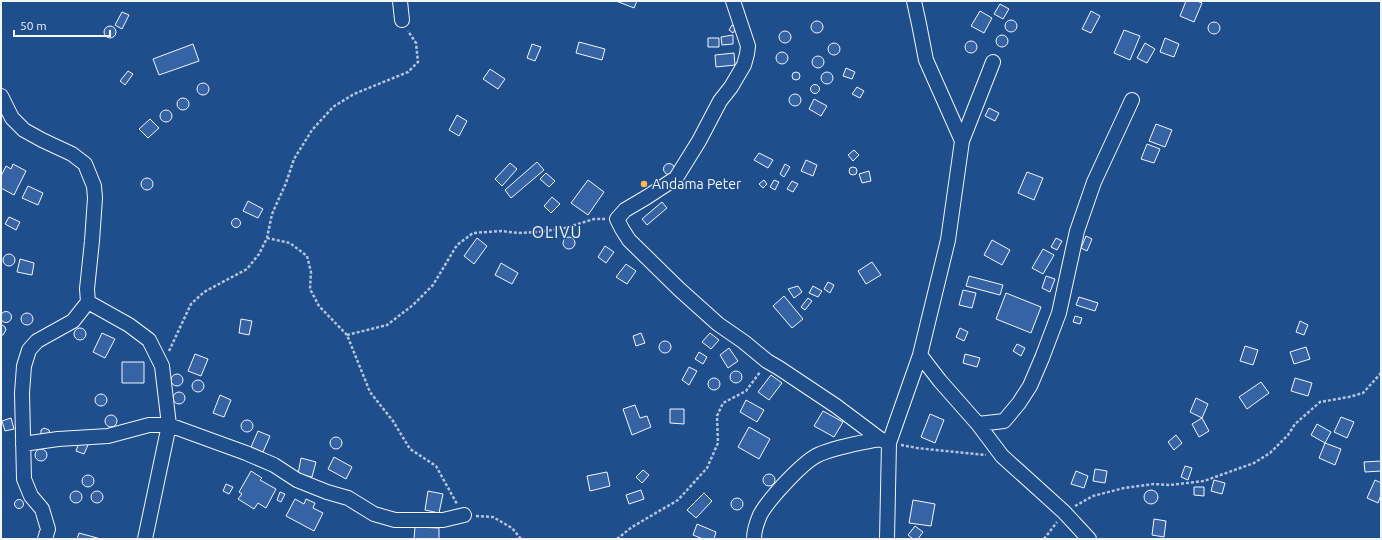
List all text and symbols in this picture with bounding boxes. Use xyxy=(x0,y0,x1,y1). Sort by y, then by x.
scale bar xyxy=(14,12,110,38)
text: 50 m xyxy=(20,19,47,32)
place label: Andama Peter xyxy=(652,176,742,192)
marker: Andama Peter xyxy=(639,179,649,189)
district label: OLIVU xyxy=(532,223,582,241)

